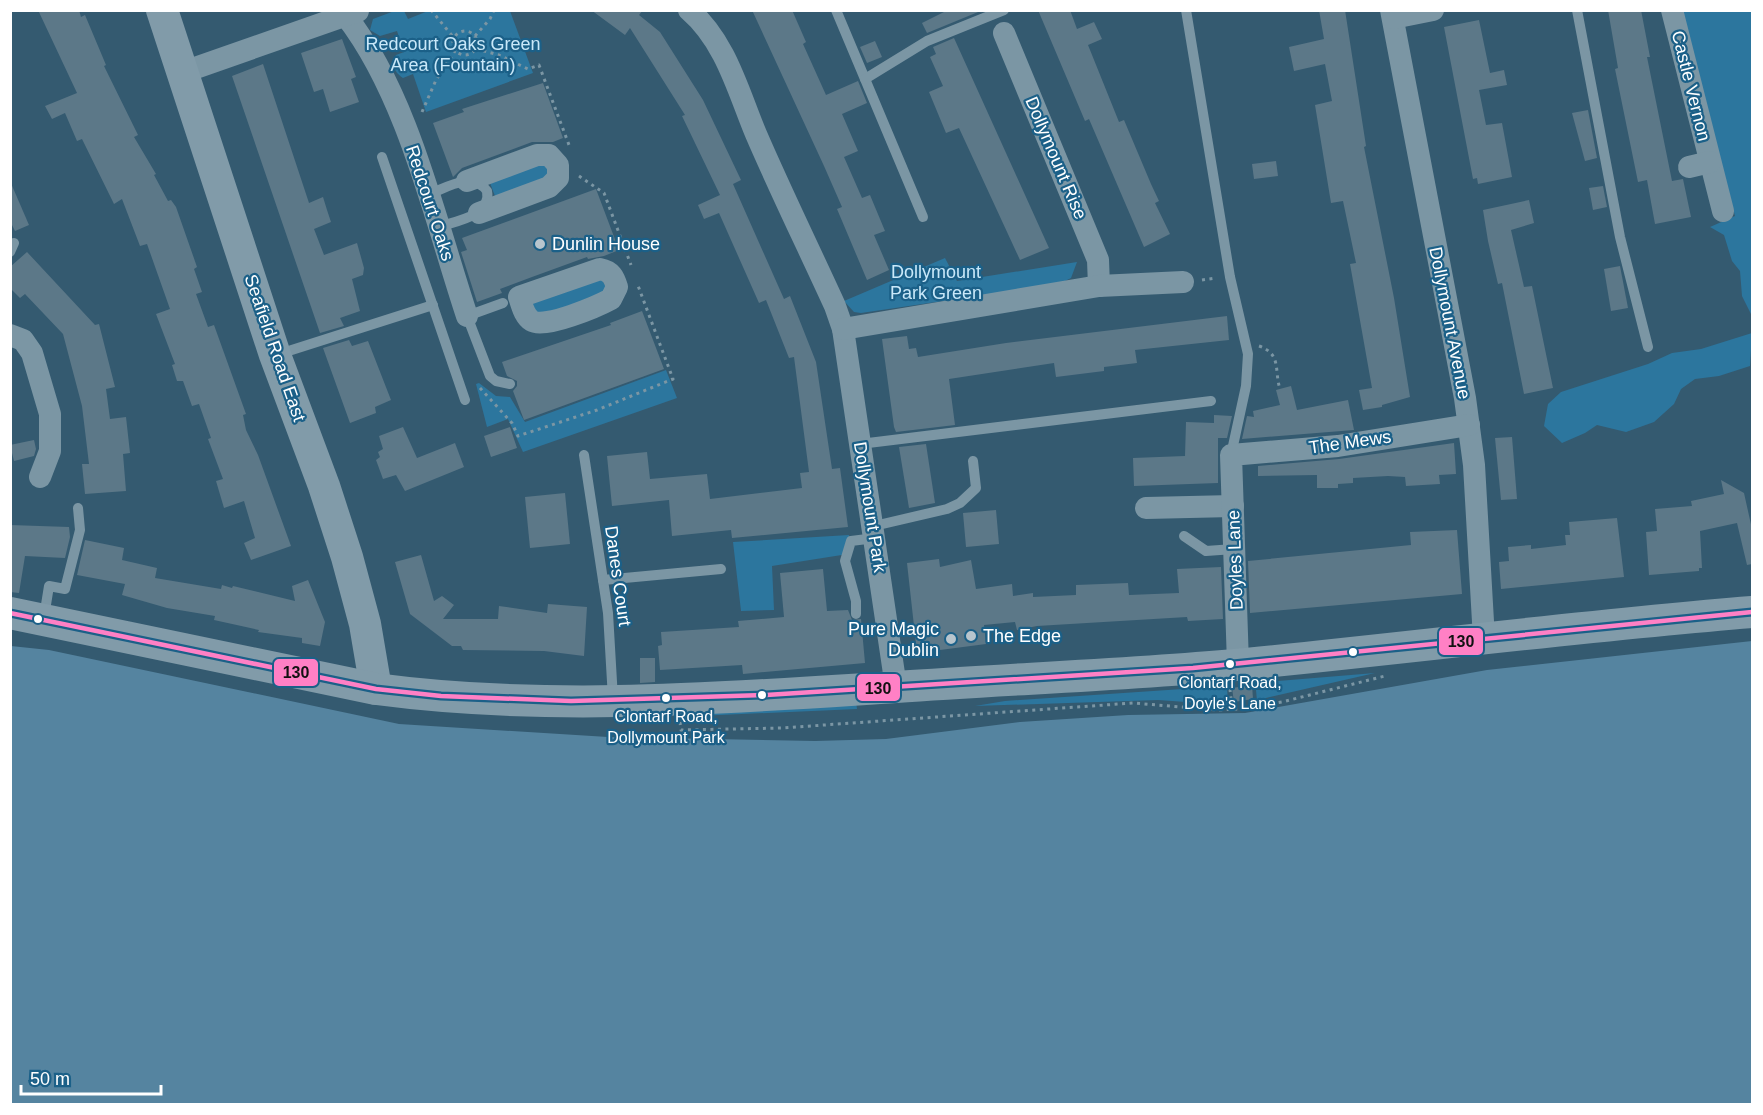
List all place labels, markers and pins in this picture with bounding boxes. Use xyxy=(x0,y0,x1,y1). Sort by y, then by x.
place label: Dunlin House xyxy=(552,234,660,254)
marker: Dunlin House xyxy=(533,237,547,251)
unlabelled marker xyxy=(32,613,44,625)
place label: Pure Magic Dublin xyxy=(848,619,939,660)
place label: The Edge xyxy=(983,626,1061,646)
marker: The Edge xyxy=(964,629,978,643)
marker: Pure Magic Dublin xyxy=(944,632,958,646)
unlabelled marker xyxy=(1347,646,1359,658)
marker: Clontarf Road, Doyle's Lane xyxy=(1224,658,1236,670)
place label: Clontarf Road, Doyle's Lane xyxy=(1178,674,1282,712)
unlabelled marker xyxy=(756,689,768,701)
marker: Clontarf Road, Dollymount Park xyxy=(660,692,672,704)
place label: Clontarf Road, Dollymount Park xyxy=(607,708,726,746)

